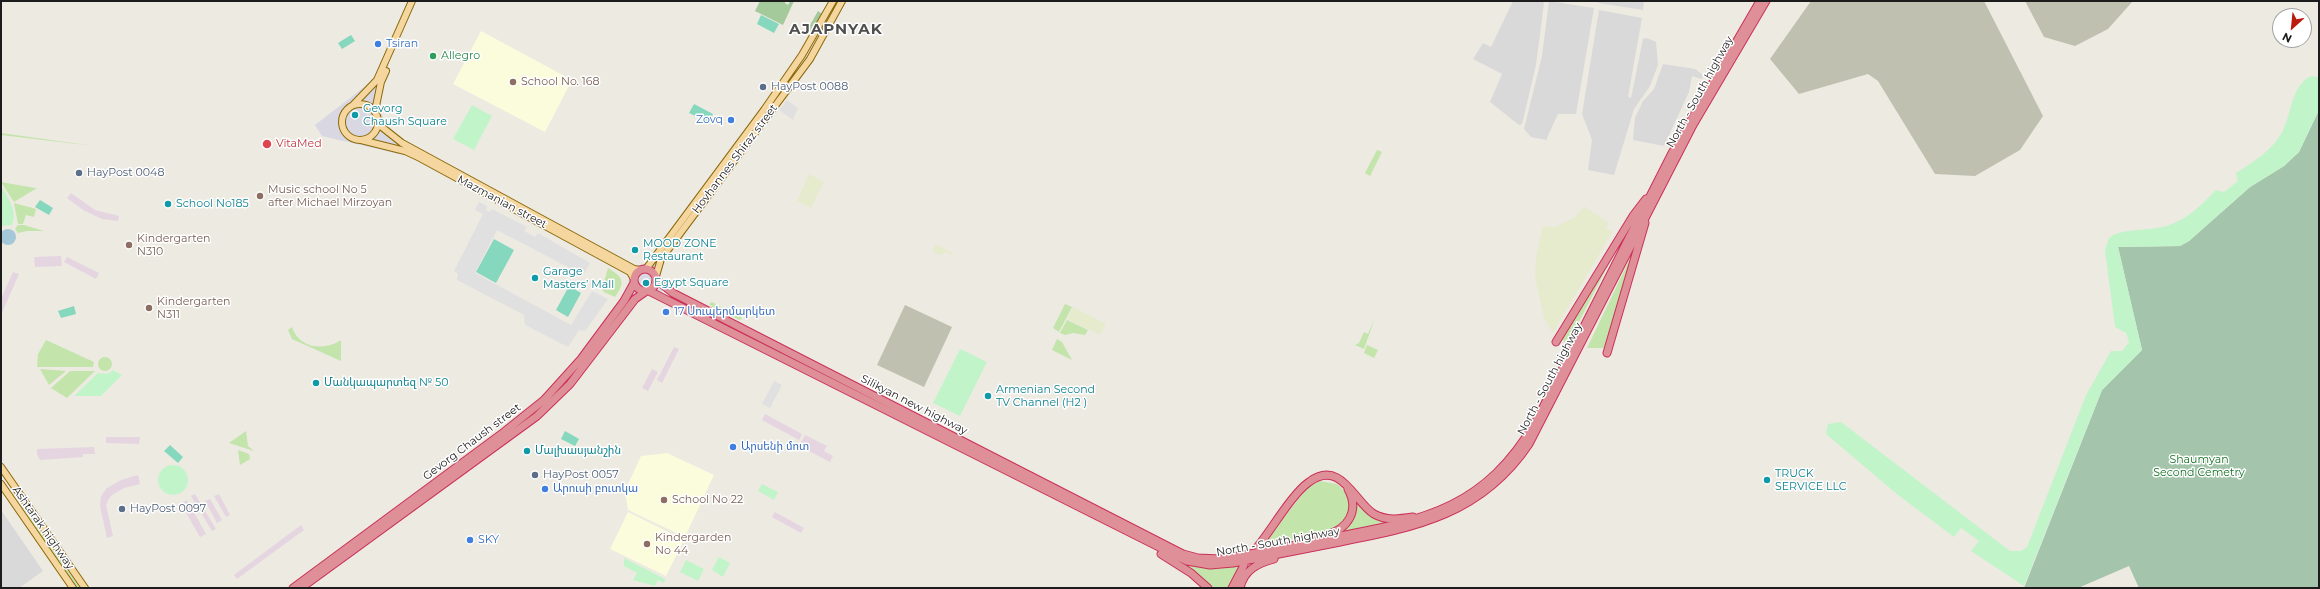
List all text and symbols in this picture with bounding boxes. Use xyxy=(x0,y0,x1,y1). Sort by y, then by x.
north arrow xyxy=(2272,8,2312,48)
district label: AJAPNYAK xyxy=(789,21,883,39)
text: N xyxy=(2280,30,2294,46)
street label: North - South highway xyxy=(1664,34,1736,150)
place label: Tsiran xyxy=(386,37,418,51)
marker: Tsiran xyxy=(373,39,383,49)
place label: Allegro xyxy=(441,49,480,63)
marker: Allegro xyxy=(428,51,438,61)
place label: School No. 168 xyxy=(521,75,600,89)
marker: School No. 168 xyxy=(508,77,518,87)
place label: HayPost 0088 xyxy=(771,80,848,94)
marker: HayPost 0088 xyxy=(758,82,768,92)
place label: Gevorg Chaush Square xyxy=(363,102,447,128)
street label: Hovhannes Shiraz street xyxy=(690,102,780,216)
marker: Gevorg Chaush Square xyxy=(350,110,360,120)
place label: Zovq xyxy=(696,113,723,127)
marker: Zovq xyxy=(726,115,736,125)
place label: VitaMed xyxy=(276,137,322,151)
marker: VitaMed xyxy=(261,138,273,150)
place label: HayPost 0048 xyxy=(87,166,165,180)
marker: HayPost 0048 xyxy=(74,168,84,178)
street label: Mazmanian street xyxy=(455,173,549,231)
place label: Music school No 5 after Michael Mirzoyan xyxy=(268,183,392,209)
marker: Music school No 5 after Michael Mirzoyan xyxy=(255,191,265,201)
place label: School No185 xyxy=(176,197,249,211)
marker: School No185 xyxy=(163,199,173,209)
place label: Kindergarten N310 xyxy=(137,232,211,258)
place label: MOOD ZONE Restaurant xyxy=(643,237,717,263)
marker: Kindergarten N310 xyxy=(124,240,134,250)
marker: MOOD ZONE Restaurant xyxy=(630,245,640,255)
place label: Garage Masters’ Mall xyxy=(543,265,614,291)
marker: Garage Masters’ Mall xyxy=(530,273,540,283)
place label: Egypt Square xyxy=(654,276,729,290)
marker: Egypt Square xyxy=(641,278,651,288)
place label: Kindergarten N311 xyxy=(157,295,231,321)
marker: Kindergarten N311 xyxy=(144,303,154,313)
place label: 17 Սուպերմարկետ xyxy=(674,305,775,319)
marker: 17 Սուպերմարկետ xyxy=(661,307,671,317)
street label: North - South highway xyxy=(1515,321,1585,437)
street label: Silikyan new highway xyxy=(858,372,970,438)
place label: Մանկապարտեզ № 50 xyxy=(324,376,449,390)
marker: Մանկապարտեզ № 50 xyxy=(311,378,321,388)
place label: Armenian Second TV Channel (H2 ) xyxy=(996,383,1095,409)
marker: Armenian Second TV Channel (H2 ) xyxy=(983,391,993,401)
street label: Gevorg Chaush street xyxy=(420,401,524,483)
place label: Արսենի մոտ xyxy=(741,440,809,454)
marker: Արսենի մոտ xyxy=(728,442,738,452)
place label: Մալխասյանշին xyxy=(535,444,621,458)
marker: Մալխասյանշին xyxy=(522,446,532,456)
park label: Shaumyan Second Cemetry xyxy=(2153,453,2245,479)
place label: TRUCK SERVICE LLC xyxy=(1775,467,1847,493)
place label: HayPost 0057 xyxy=(543,468,619,482)
marker: HayPost 0057 xyxy=(530,470,540,480)
marker: TRUCK SERVICE LLC xyxy=(1762,475,1772,485)
place label: Արուսի բուտկա xyxy=(553,482,638,496)
street label: Ashtarak highway xyxy=(9,484,77,572)
marker: Արուսի բուտկա xyxy=(540,484,550,494)
place label: School No 22 xyxy=(672,493,743,507)
marker: School No 22 xyxy=(659,495,669,505)
place label: HayPost 0097 xyxy=(130,502,206,516)
marker: HayPost 0097 xyxy=(117,504,127,514)
street label: North - South highway xyxy=(1215,525,1341,559)
place label: Kindergarden No 44 xyxy=(655,531,731,557)
place label: SKY xyxy=(478,533,499,547)
marker: SKY xyxy=(465,535,475,545)
marker: Kindergarden No 44 xyxy=(642,539,652,549)

